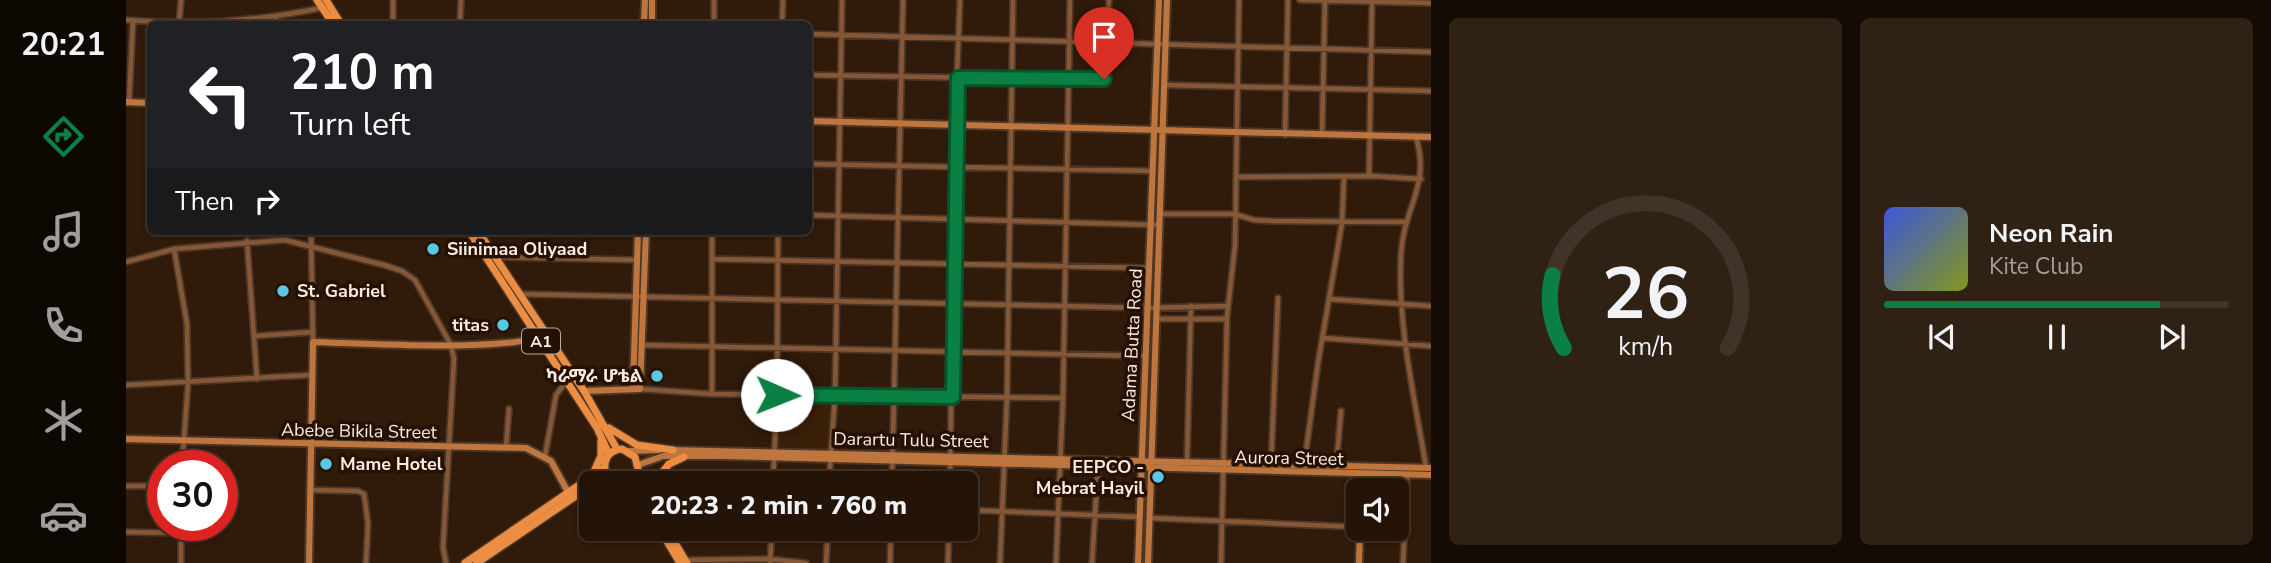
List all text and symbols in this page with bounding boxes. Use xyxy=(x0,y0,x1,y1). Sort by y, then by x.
pin xyxy=(1074,7,1134,79)
icon: arrive xyxy=(1085,18,1123,56)
text: 20:21 xyxy=(21,23,105,66)
text: 210 m xyxy=(290,39,434,106)
icon: left xyxy=(175,49,266,140)
text: Turn left xyxy=(290,103,410,146)
icon: directions xyxy=(39,112,88,161)
icon: right xyxy=(248,182,286,220)
text: Then xyxy=(175,184,234,219)
icon: music xyxy=(39,207,88,256)
text: Neon Rain xyxy=(1989,216,2114,251)
place label: Siinimaa Oliyaad xyxy=(447,237,587,261)
marker: Siinimaa Oliyaad xyxy=(425,241,441,257)
text: 26 xyxy=(1602,244,1689,344)
text: Kite Club xyxy=(1989,251,2083,282)
street label: Adama Butta Road xyxy=(1116,268,1148,422)
place label: St. Gabriel xyxy=(297,279,386,303)
marker: St. Gabriel xyxy=(275,283,291,299)
icon: phone xyxy=(39,301,88,350)
place label: titas xyxy=(452,313,489,337)
marker: titas xyxy=(495,317,511,333)
icon: previous xyxy=(1923,318,1961,356)
icon: pause xyxy=(2038,318,2076,356)
icon: next xyxy=(2153,318,2191,356)
road number: A1 xyxy=(522,328,560,354)
text: km/h xyxy=(1618,329,1673,363)
position arrow xyxy=(740,358,814,432)
place label: ካራማራ ሆቴል xyxy=(546,364,643,388)
marker: ካራማራ ሆቴል xyxy=(649,368,665,384)
icon: climate xyxy=(39,396,88,445)
street label: Abebe Bikila Street xyxy=(281,418,438,444)
street label: Darartu Tulu Street xyxy=(833,427,990,453)
street label: Aurora Street xyxy=(1234,445,1344,471)
speed limit sign: 30 xyxy=(147,450,238,541)
place label: Mame Hotel xyxy=(340,452,443,476)
place label: EEPCO - Mebrat Hayil xyxy=(1036,455,1144,500)
marker: Mame Hotel xyxy=(318,456,334,472)
marker: EEPCO - Mebrat Hayil xyxy=(1150,469,1166,485)
map controls xyxy=(1346,478,1409,541)
button: sound xyxy=(1346,478,1409,541)
text: 20:23 · 2 min · 760 m xyxy=(650,488,907,523)
icon: car xyxy=(39,491,88,540)

